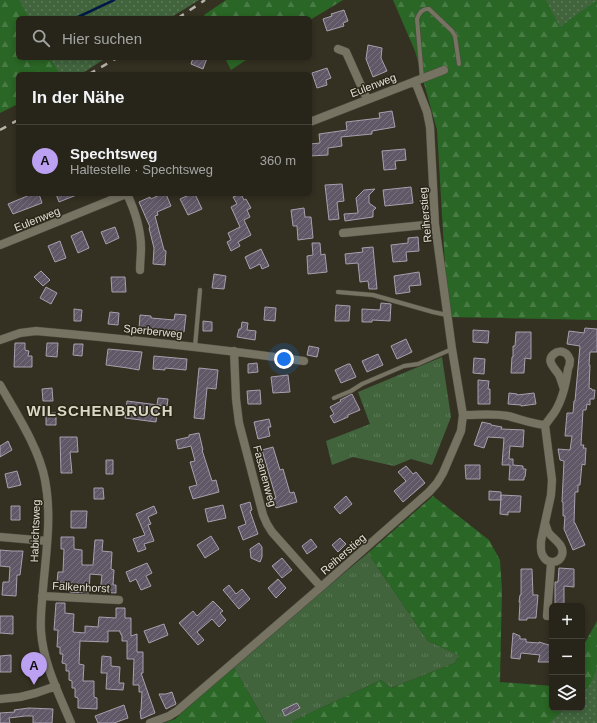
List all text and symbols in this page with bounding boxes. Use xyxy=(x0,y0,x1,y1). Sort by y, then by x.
search box xyxy=(16,16,312,60)
icon: search xyxy=(30,27,52,49)
text: Hier suchen xyxy=(62,30,142,47)
street label: Eulenweg xyxy=(348,71,398,99)
text: In der Nähe xyxy=(32,88,125,107)
text: Spechtsweg xyxy=(70,145,158,162)
text: A xyxy=(40,153,50,168)
text: 360 m xyxy=(260,153,296,168)
text: Haltestelle · Spechtsweg xyxy=(70,162,213,177)
street label: Reiherstieg xyxy=(417,187,433,243)
street label: Eulenweg xyxy=(12,204,62,234)
street label: Sperberweg xyxy=(123,322,183,340)
your location xyxy=(274,349,294,369)
district label: WILSCHENBRUCH xyxy=(26,402,174,419)
street label: Fasanenweg xyxy=(251,444,279,508)
street label: Habichtsweg xyxy=(28,499,42,563)
street label: Reiherstieg xyxy=(318,531,368,577)
street label: Falkenhorst xyxy=(52,580,110,594)
map controls xyxy=(549,603,585,711)
button: + xyxy=(549,603,585,639)
button: − xyxy=(549,639,585,675)
pin: A xyxy=(21,652,47,685)
button: layers xyxy=(549,675,585,711)

